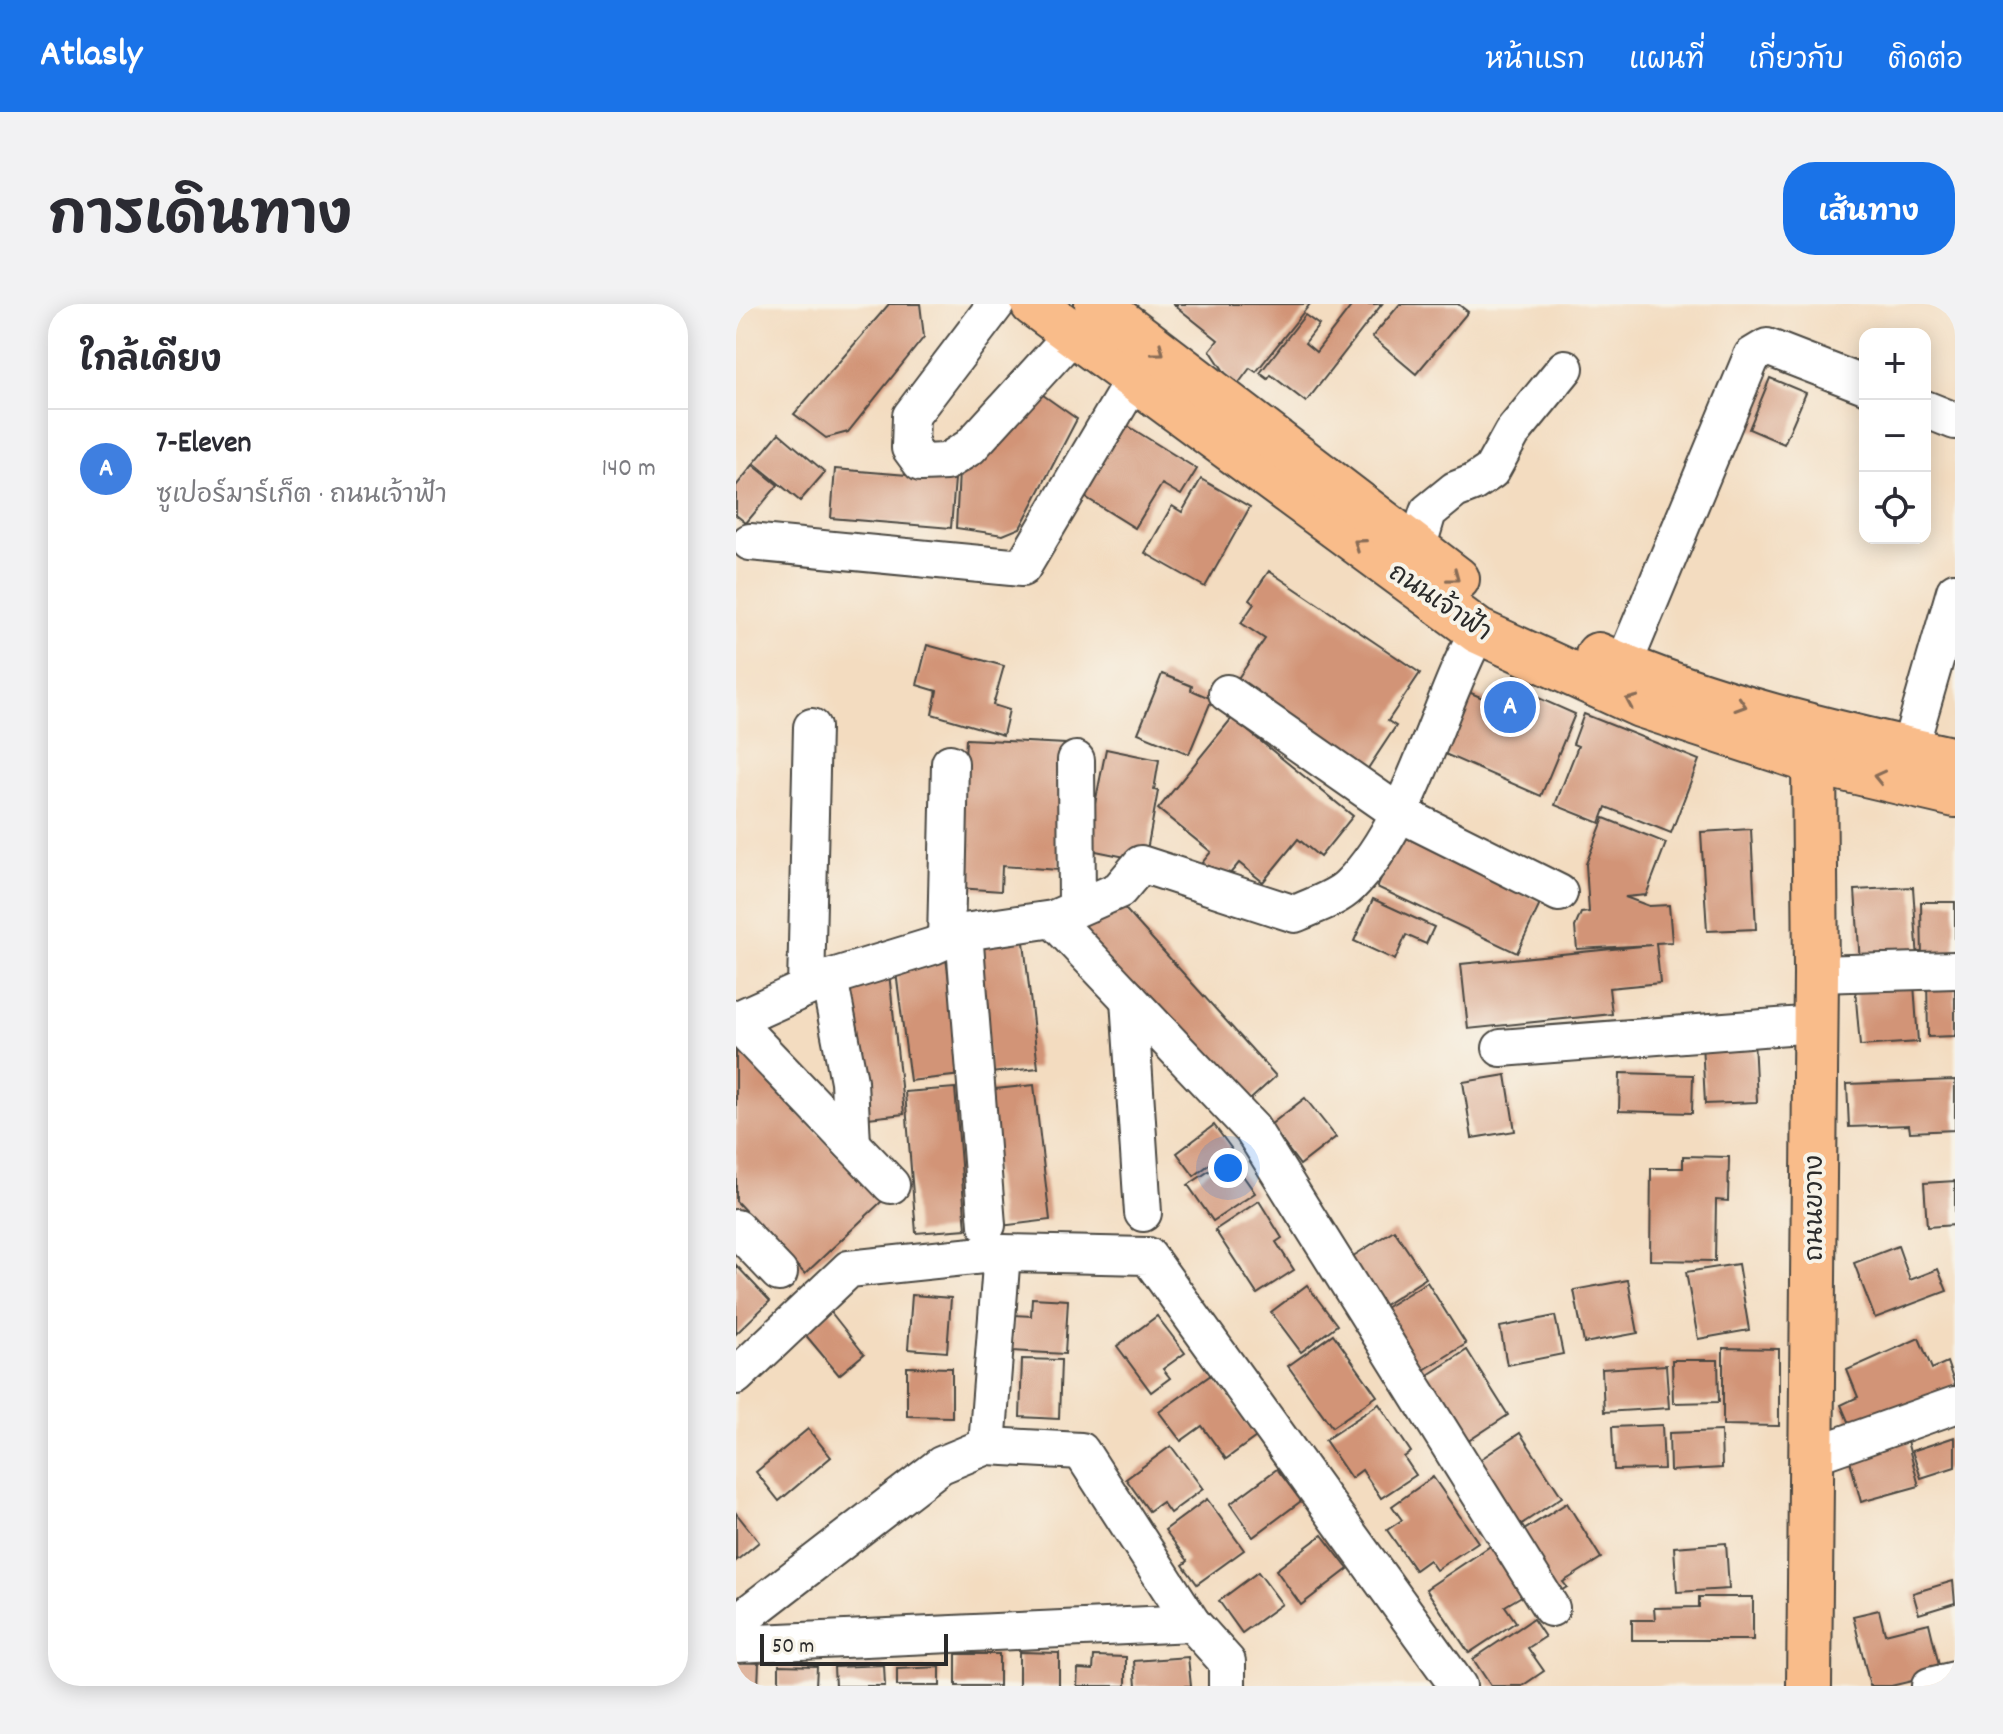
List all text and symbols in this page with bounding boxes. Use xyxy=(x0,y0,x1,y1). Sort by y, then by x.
text: Atlasly xyxy=(40,29,142,84)
text: หน้าแรก xyxy=(1485,43,1585,83)
text: แผนที่ xyxy=(1629,43,1705,83)
text: เกี่ยวกับ xyxy=(1749,43,1844,83)
text: ติดต่อ xyxy=(1888,43,1963,83)
button: เส้นทาง xyxy=(1783,162,1955,255)
text: การเดินทาง xyxy=(48,181,352,261)
map controls xyxy=(1859,328,1931,544)
button: + xyxy=(1859,328,1931,400)
text: ใกล้เคียง xyxy=(80,339,222,388)
one-way arrow xyxy=(1150,342,1165,356)
button: − xyxy=(1859,400,1931,472)
text: 7-Eleven xyxy=(156,424,251,467)
text: A xyxy=(99,451,113,488)
text: 140 m xyxy=(602,451,656,488)
button: locate xyxy=(1859,472,1931,544)
text: ซูเปอร์มาร์เก็ต · ถนนเจ้าฟ้า xyxy=(156,478,447,515)
one-way arrow xyxy=(1353,539,1367,554)
street label: ถนนเจ้าฟ้า xyxy=(1380,555,1499,652)
one-way arrow xyxy=(1445,568,1460,582)
pin: A xyxy=(1484,677,1536,737)
one-way arrow xyxy=(1625,695,1639,711)
one-way arrow xyxy=(1733,696,1747,712)
one-way arrow xyxy=(1873,770,1886,787)
your location xyxy=(1208,1148,1248,1188)
street label: ถนนขวาง xyxy=(1798,1155,1835,1261)
scale bar xyxy=(760,1630,948,1666)
text: 50 m xyxy=(772,1632,814,1663)

